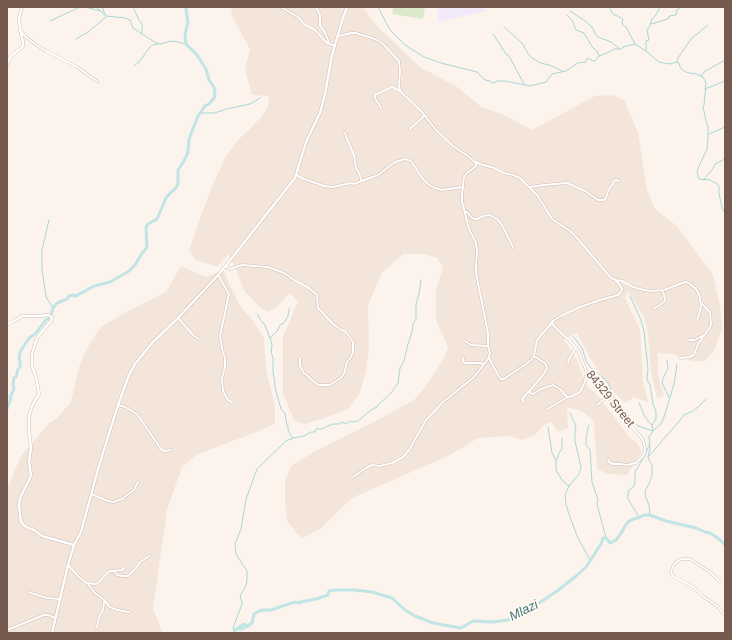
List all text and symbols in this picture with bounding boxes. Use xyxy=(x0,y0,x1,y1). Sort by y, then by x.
street label: 84329 Street xyxy=(583,368,637,430)
water label: Mlazi xyxy=(507,597,541,625)

